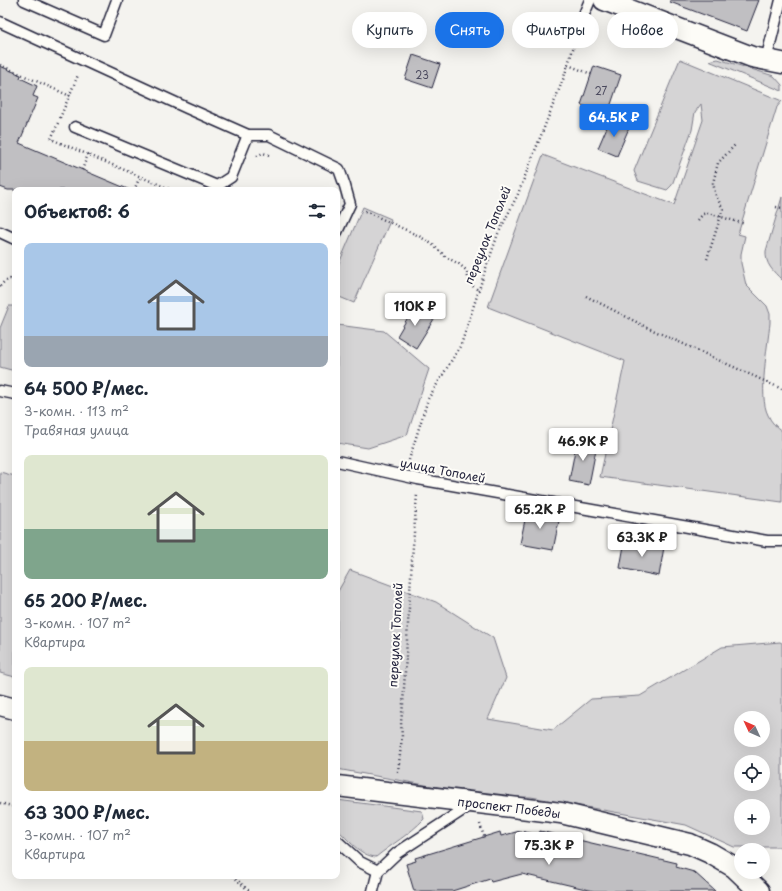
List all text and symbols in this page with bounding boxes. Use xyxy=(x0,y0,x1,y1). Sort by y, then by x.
chip: Купить xyxy=(352,12,427,48)
chip: Снять xyxy=(435,12,504,48)
chip: Фильтры xyxy=(512,12,599,48)
chip: Новое xyxy=(607,12,678,48)
house number: 23 xyxy=(415,67,429,82)
house number: 27 xyxy=(595,83,608,98)
pin: 64.5K ₽ xyxy=(577,104,651,138)
text: 64.5K ₽ xyxy=(589,107,639,126)
street label: переулок Тополей xyxy=(459,183,515,287)
text: Объектов: 6 xyxy=(24,198,130,224)
icon: filters xyxy=(306,200,328,222)
icon: home xyxy=(140,269,212,341)
pin: 110K ₽ xyxy=(382,293,448,327)
text: 110K ₽ xyxy=(394,296,436,315)
text: 64 500 ₽/мес. xyxy=(24,375,149,401)
text: 3-комн. · 113 m² xyxy=(24,401,129,420)
text: Травяная улица xyxy=(24,420,129,439)
pin: 46.9K ₽ xyxy=(546,428,620,462)
text: 46.9K ₽ xyxy=(558,431,608,450)
street label: улица Тополей xyxy=(399,453,487,487)
icon: home xyxy=(140,481,212,553)
pin: 65.2K ₽ xyxy=(503,496,577,530)
text: 65.2K ₽ xyxy=(514,499,566,518)
pin: 63.3K ₽ xyxy=(605,524,679,558)
text: 63.3K ₽ xyxy=(617,527,667,546)
street label: переулок Тополей xyxy=(383,582,407,688)
text: 65 200 ₽/мес. xyxy=(24,587,147,613)
text: 3-комн. · 107 m² xyxy=(24,613,131,632)
text: Квартира xyxy=(24,632,85,651)
icon: home xyxy=(140,693,212,765)
north arrow xyxy=(734,711,770,747)
map controls xyxy=(734,711,770,879)
button: locate xyxy=(734,755,770,791)
street label: проспект Победы xyxy=(457,792,561,822)
text: 63 300 ₽/мес. xyxy=(24,799,150,825)
button: + xyxy=(734,799,770,835)
text: 3-комн. · 107 m² xyxy=(24,825,131,844)
pin: 75.3K ₽ xyxy=(512,832,586,866)
text: 75.3K ₽ xyxy=(524,835,574,854)
button: − xyxy=(734,843,770,879)
text: Квартира xyxy=(24,844,85,863)

